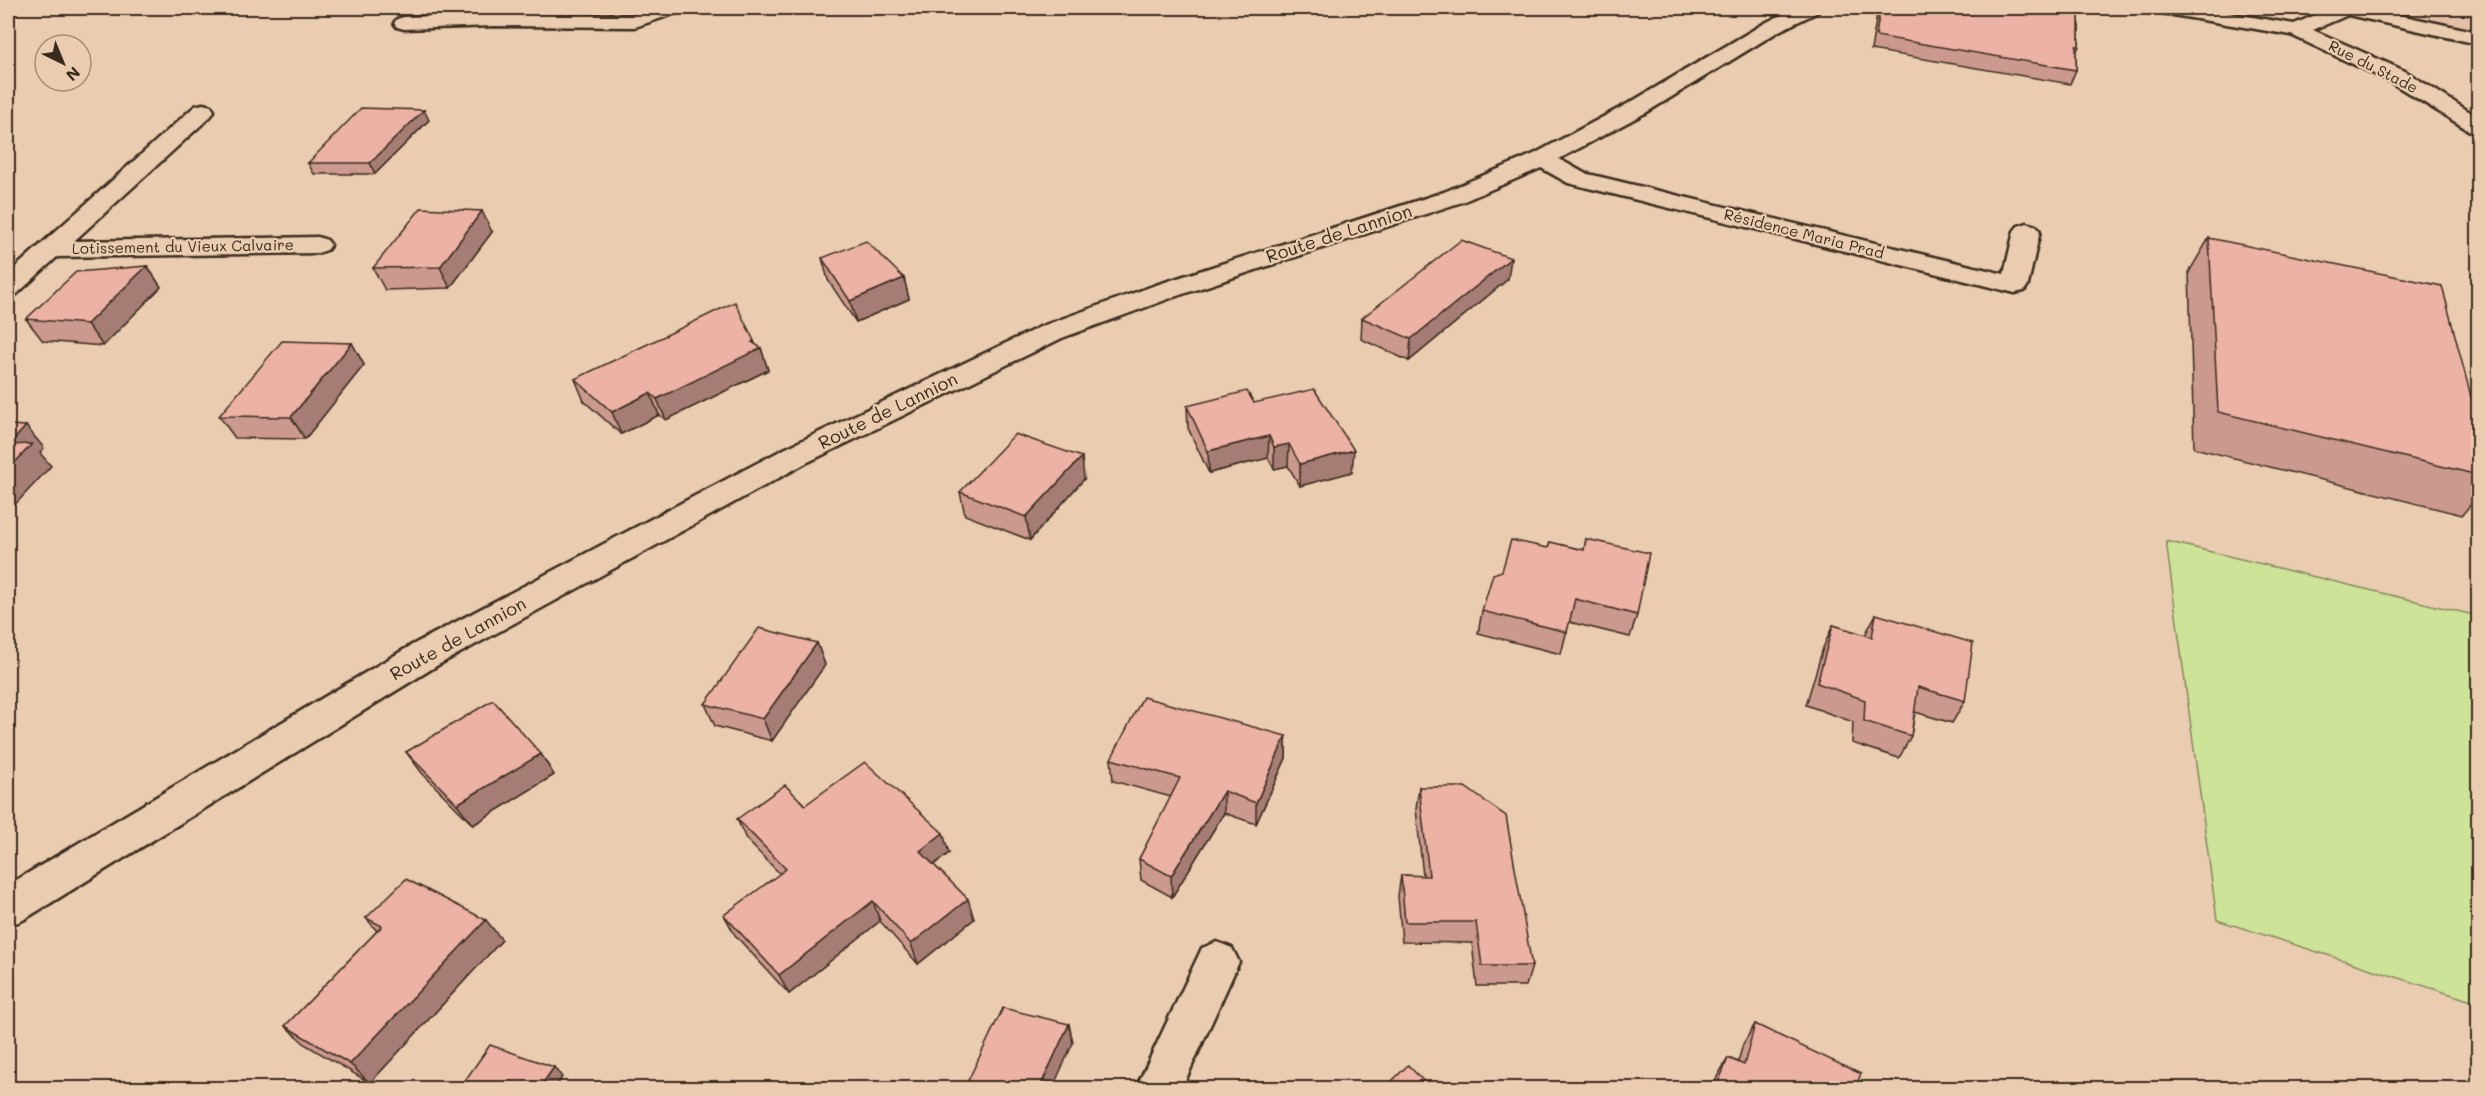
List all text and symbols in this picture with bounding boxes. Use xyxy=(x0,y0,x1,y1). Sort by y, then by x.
north arrow xyxy=(33,33,93,93)
street label: Rue du Stade xyxy=(2325,35,2421,97)
text: N xyxy=(62,63,85,86)
street label: Route de Lannion xyxy=(1263,198,1415,268)
street label: Résidence Maria Prad xyxy=(1722,203,1886,263)
street label: Lotissement du Vieux Calvaire xyxy=(72,234,294,258)
street label: Route de Lannion xyxy=(814,366,961,454)
street label: Route de Lannion xyxy=(385,591,530,685)

